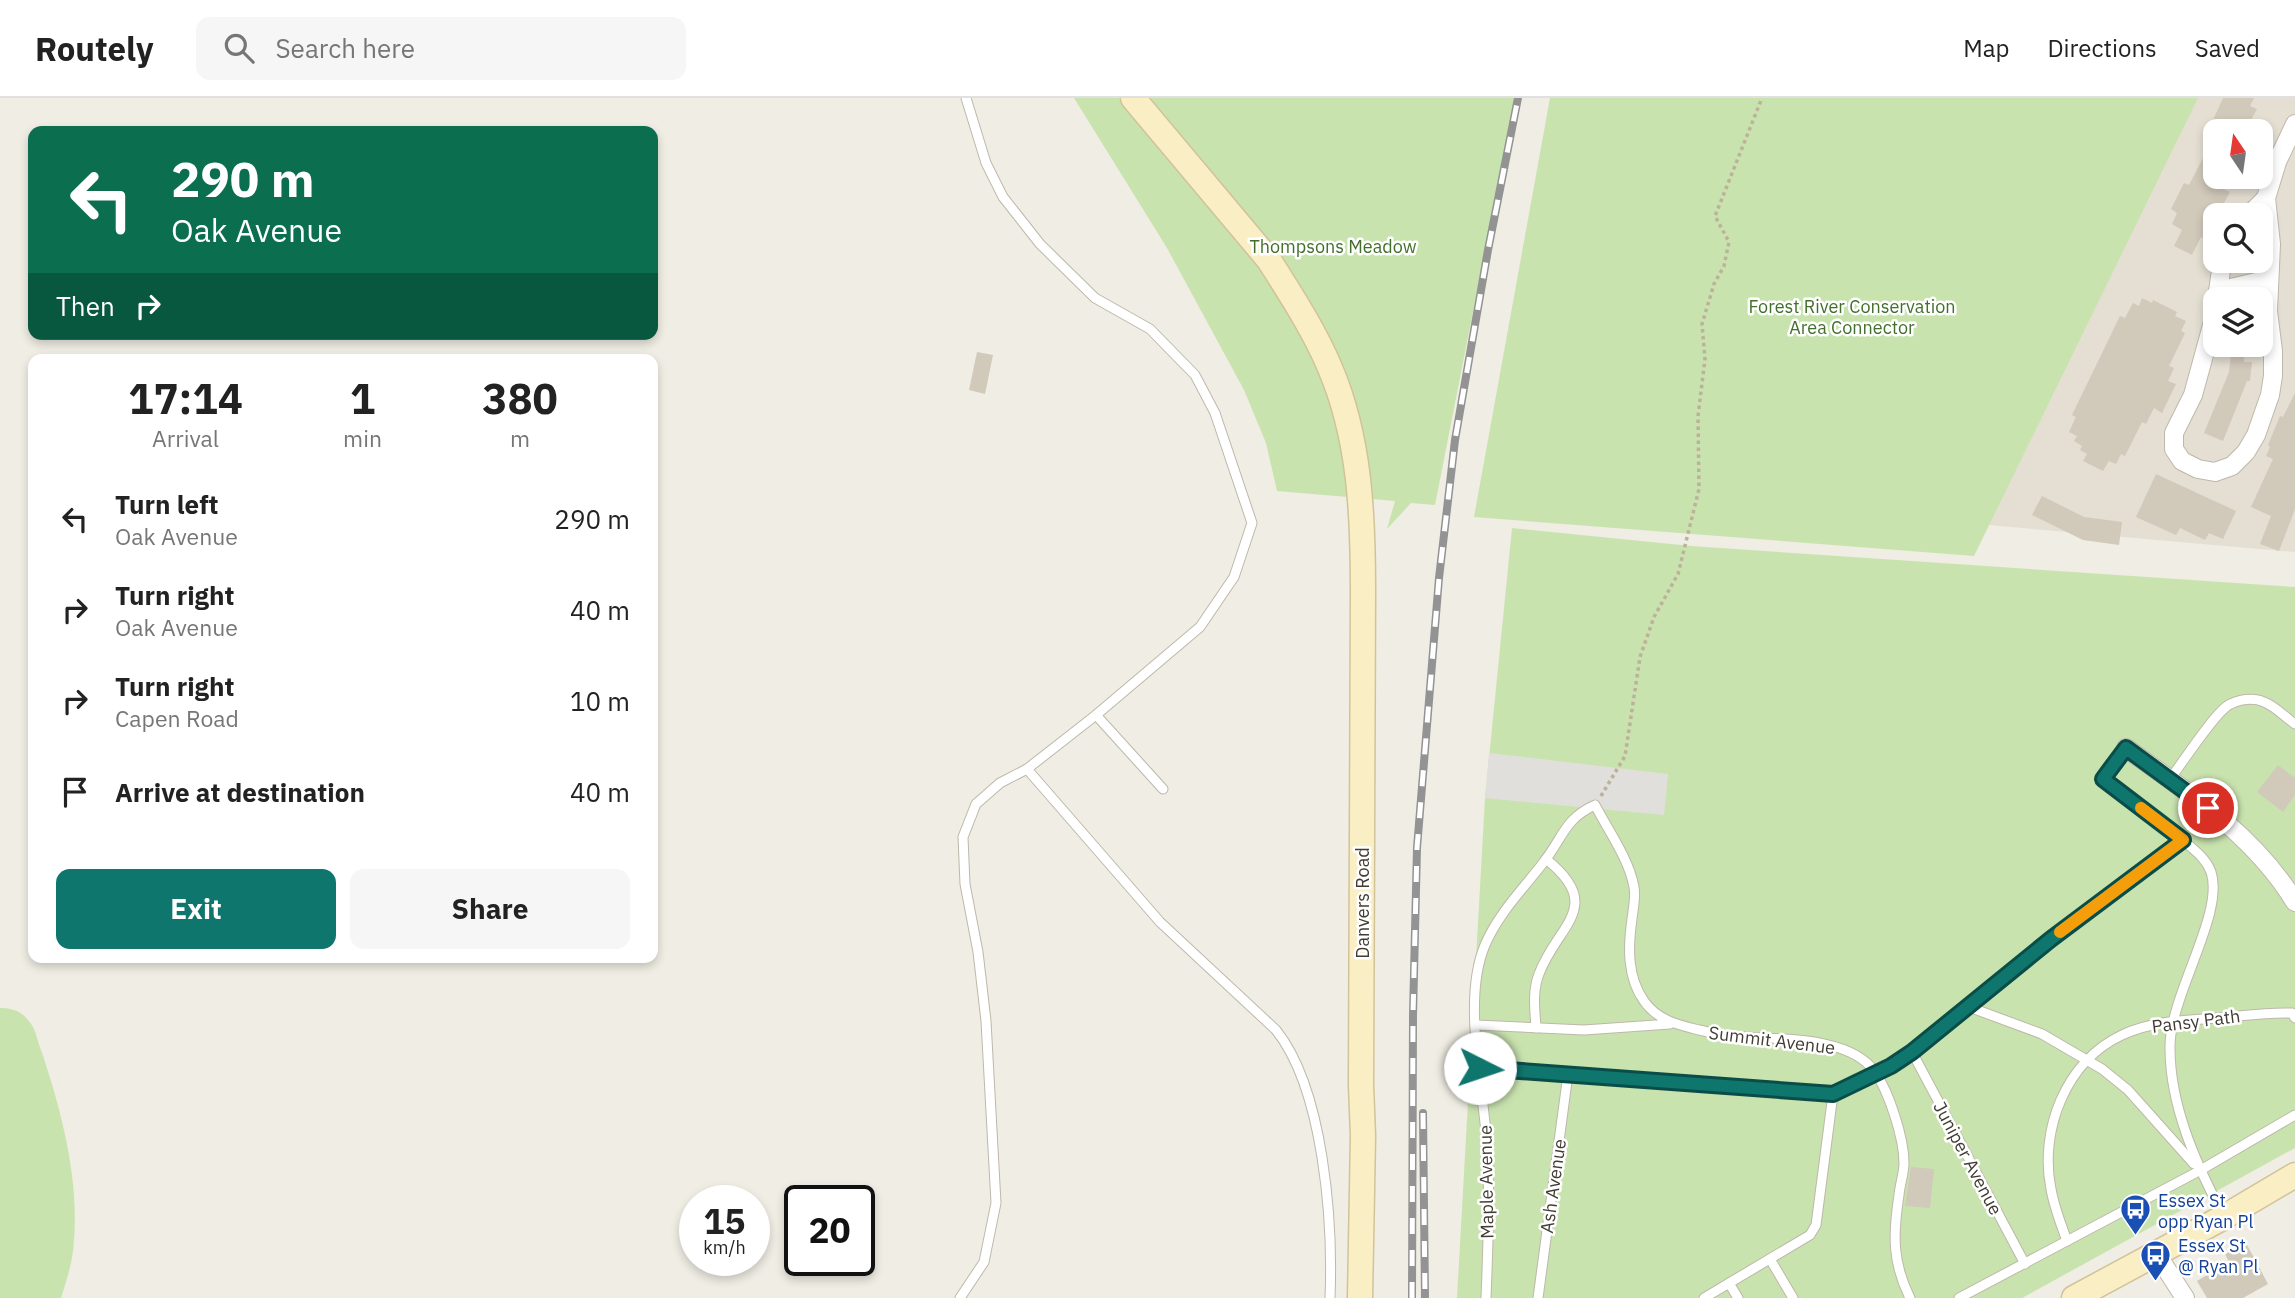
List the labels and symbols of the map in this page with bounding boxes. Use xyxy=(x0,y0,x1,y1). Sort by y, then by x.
north arrow xyxy=(2203,119,2273,189)
park label: Thompsons Meadow xyxy=(1249,235,1417,258)
park label: Forest River Conservation Area Connector xyxy=(1748,295,1956,339)
pin xyxy=(2178,778,2238,838)
street label: Danvers Road xyxy=(1351,847,1374,959)
street label: Pansy Path xyxy=(2150,1004,2242,1038)
street label: Summit Avenue xyxy=(1707,1021,1837,1059)
position arrow xyxy=(1443,1031,1517,1105)
street label: Juniper Avenue xyxy=(1928,1097,2008,1219)
street label: Maple Avenue xyxy=(1474,1125,1498,1239)
street label: Ash Avenue xyxy=(1535,1137,1571,1235)
speed limit sign: 20 xyxy=(784,1185,875,1276)
place label: Essex St opp Ryan Pl xyxy=(2158,1189,2253,1233)
bus stop icon: Essex St opp Ryan Pl xyxy=(2118,1193,2152,1237)
place label: Essex St @ Ryan Pl xyxy=(2178,1234,2258,1278)
bus stop icon: Essex St @ Ryan Pl xyxy=(2138,1238,2172,1282)

